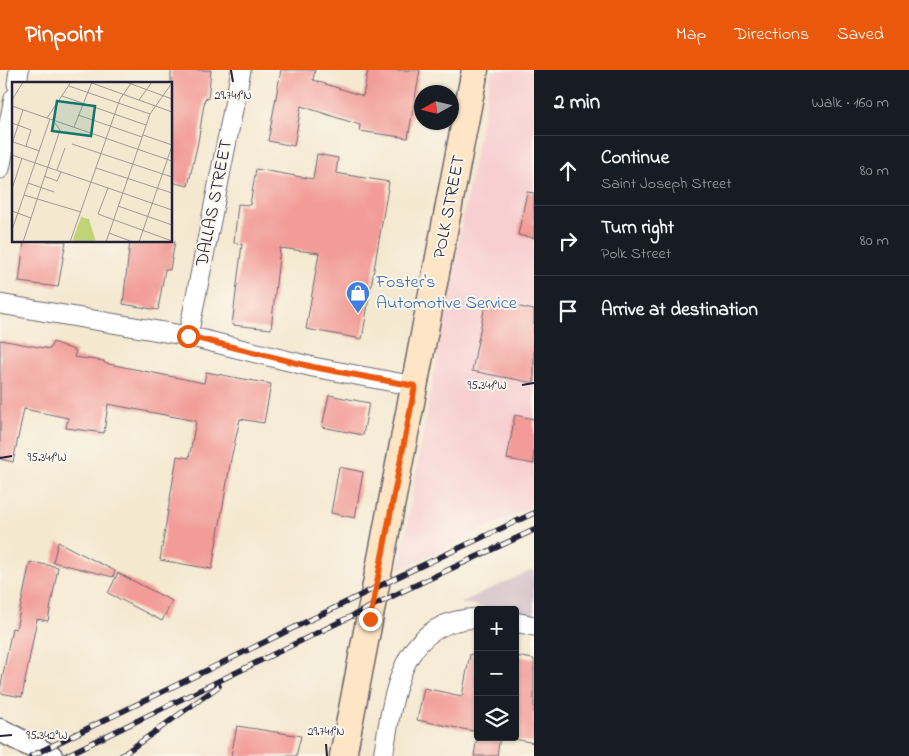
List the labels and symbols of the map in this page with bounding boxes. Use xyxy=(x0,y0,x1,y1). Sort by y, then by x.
inset map xyxy=(12,82,172,242)
north arrow xyxy=(414,85,459,130)
text: 29.741°N xyxy=(214,87,252,105)
street label: DALLAS STREET xyxy=(190,137,240,270)
street label: POLK STREET xyxy=(427,153,473,261)
place label: Foster's Automotive Service xyxy=(375,270,518,317)
shop icon: Foster's Automotive Service xyxy=(345,280,371,314)
route start xyxy=(177,325,200,348)
text: 95.341°W xyxy=(467,377,507,395)
text: 95.341°W xyxy=(27,449,67,467)
route end xyxy=(359,608,382,631)
text: 29.741°N xyxy=(307,723,345,741)
text: 95.342°W xyxy=(26,727,68,745)

